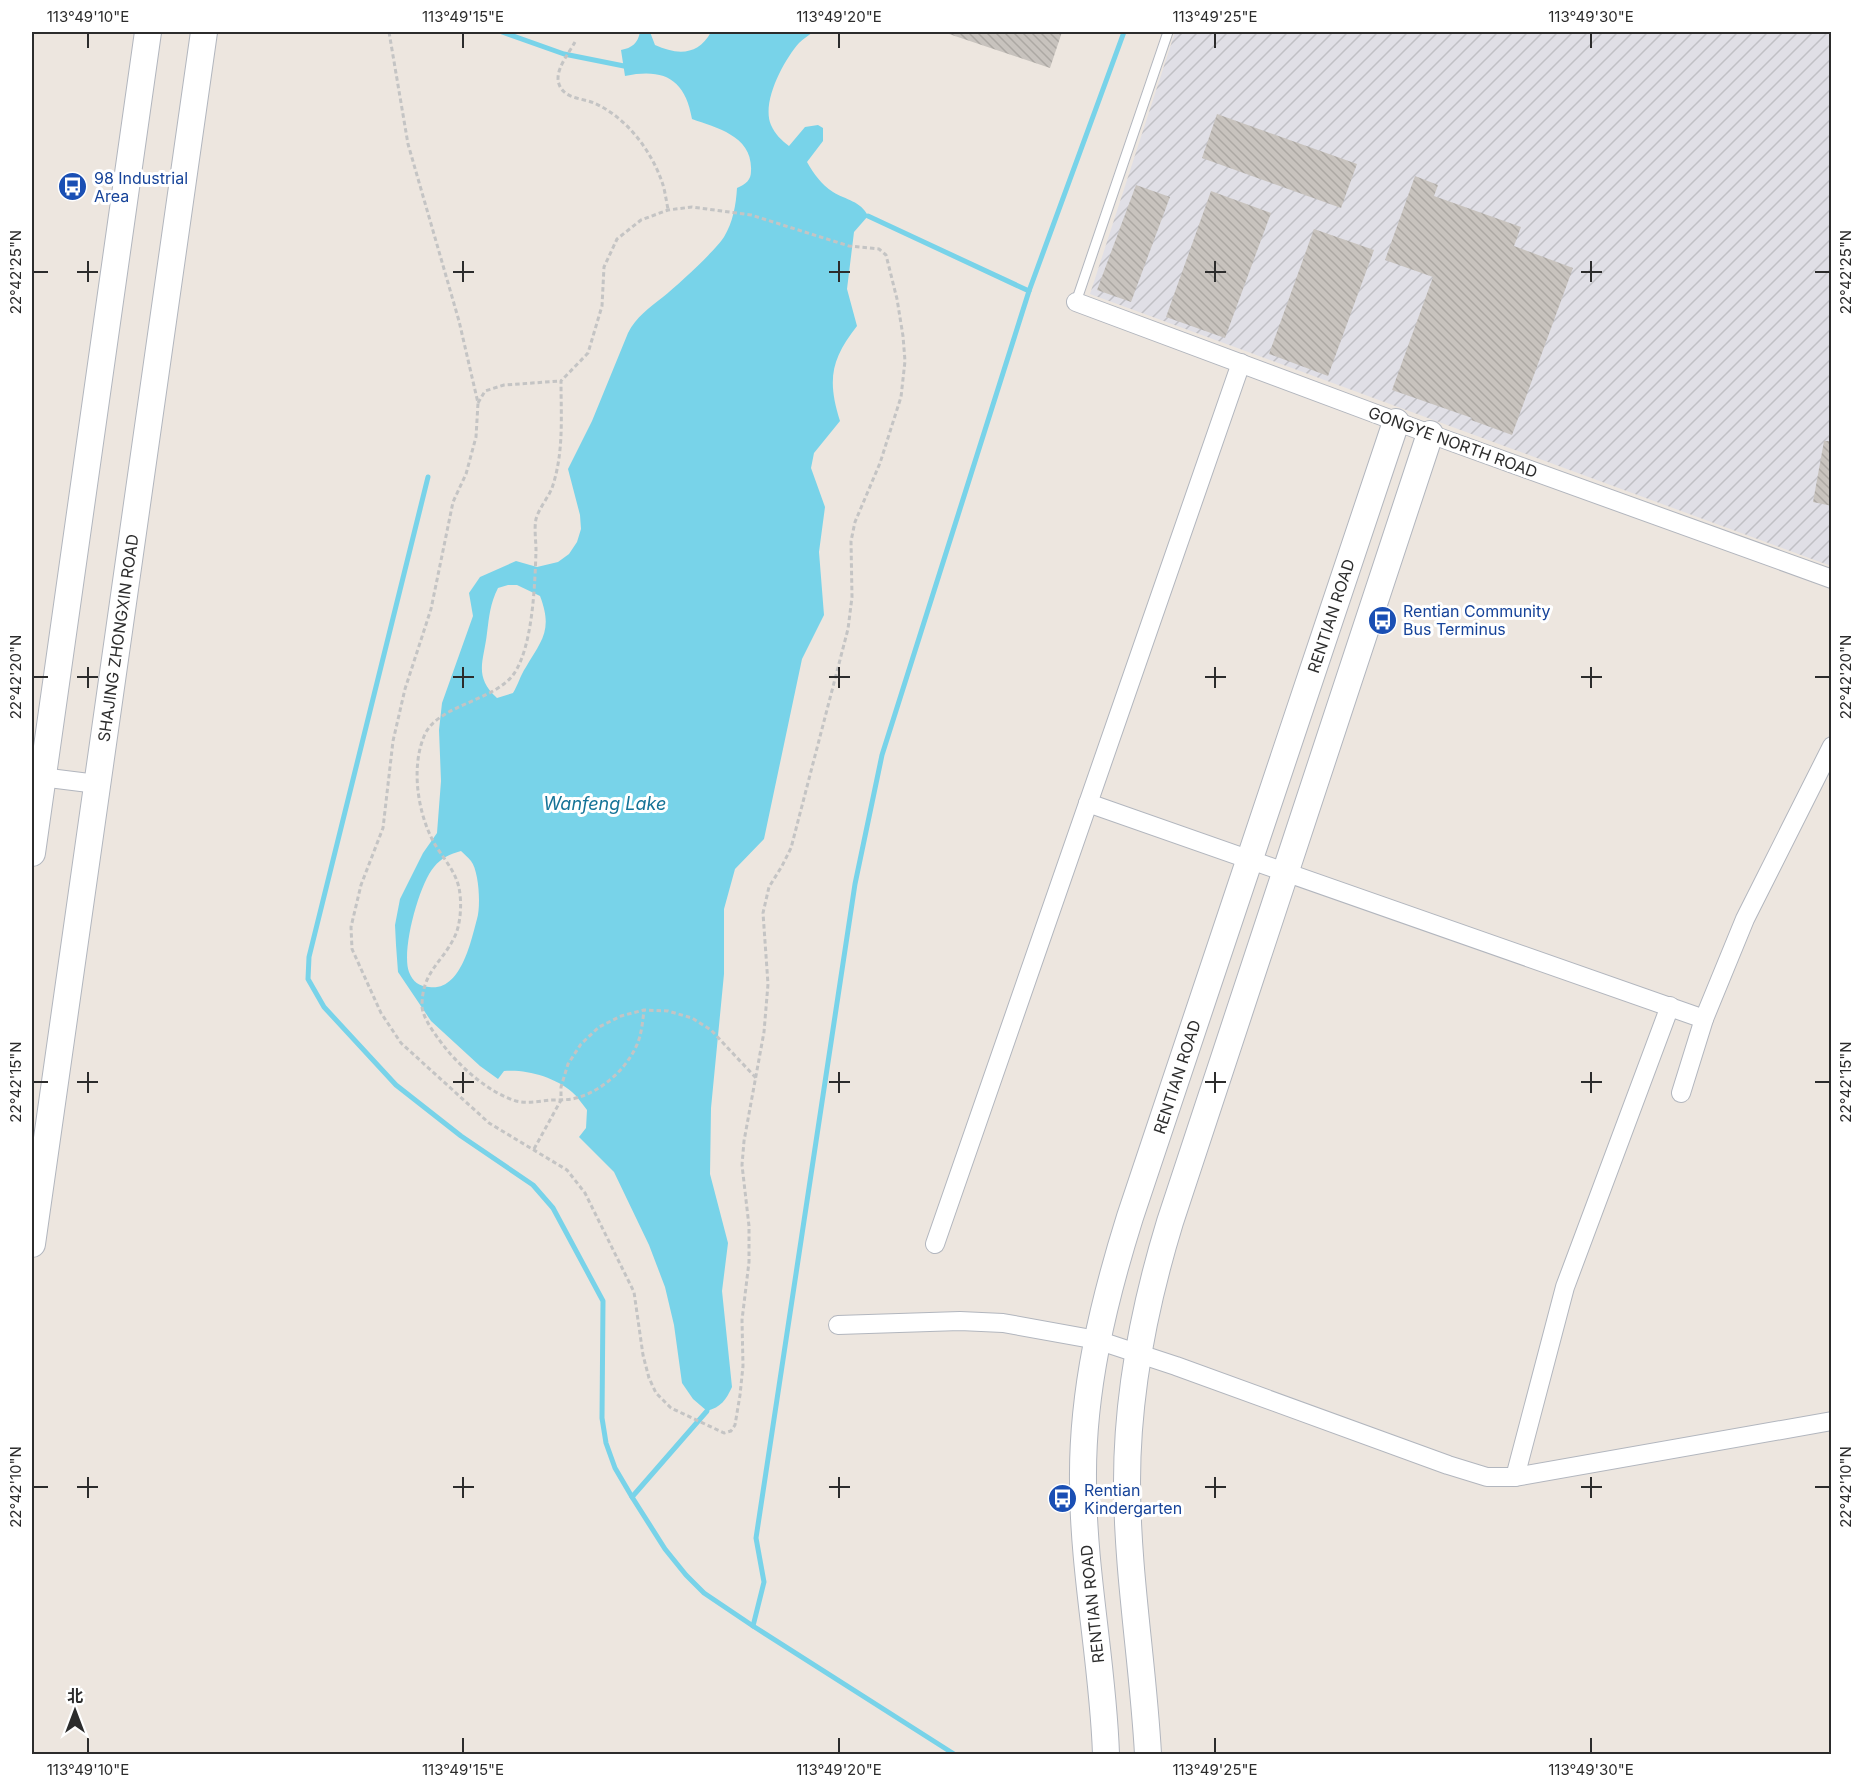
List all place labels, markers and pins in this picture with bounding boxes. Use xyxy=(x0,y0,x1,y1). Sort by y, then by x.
place label: 98 Industrial Area xyxy=(94,168,188,206)
bus stop icon: 98 Industrial Area xyxy=(57,171,89,203)
place label: Rentian Community Bus Terminus xyxy=(1403,601,1551,639)
bus stop icon: Rentian Community Bus Terminus xyxy=(1366,604,1398,636)
place label: Rentian Kindergarten xyxy=(1084,1480,1182,1518)
bus stop icon: Rentian Kindergarten xyxy=(1047,1483,1079,1515)

